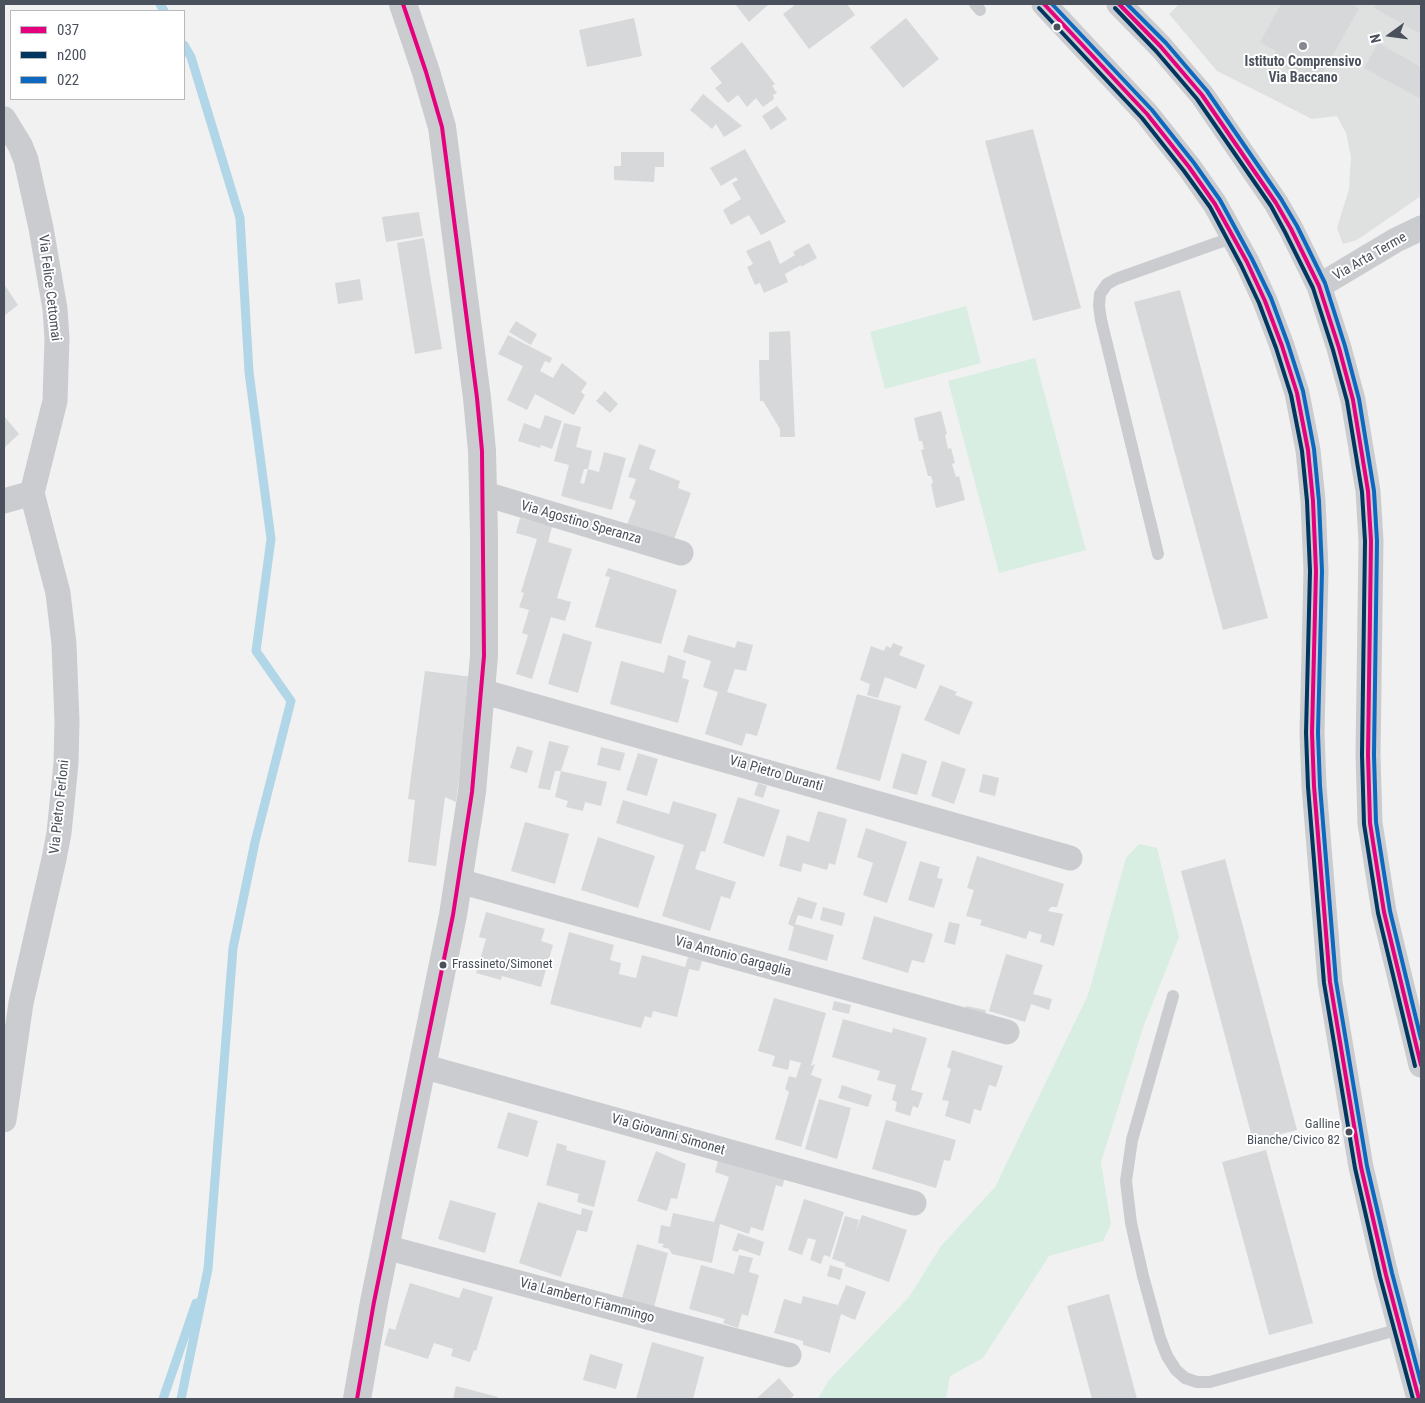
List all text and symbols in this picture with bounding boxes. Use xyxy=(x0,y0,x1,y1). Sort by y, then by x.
legend xyxy=(10,10,185,100)
north arrow xyxy=(1365,10,1415,60)
text: 037 xyxy=(57,21,79,39)
unlabelled marker xyxy=(1052,22,1062,32)
text: N xyxy=(1367,33,1384,45)
marker: Istituto Comprensivo Via Baccano xyxy=(1297,40,1309,52)
text: n200 xyxy=(57,46,86,64)
place label: Istituto Comprensivo Via Baccano xyxy=(1245,54,1361,86)
text: 022 xyxy=(57,71,79,89)
street label: Via Arta Terme xyxy=(1330,229,1410,285)
street label: Via Felice Cettomai xyxy=(34,234,64,342)
street label: Via Agostino Speranza xyxy=(519,498,643,548)
street label: Via Pietro Duranti xyxy=(727,753,825,795)
street label: Via Pietro Ferloni xyxy=(47,759,73,855)
street label: Via Antonio Gargaglia xyxy=(673,933,793,981)
place label: Frassineto/Simonet xyxy=(452,957,553,973)
marker: Frassineto/Simonet xyxy=(438,960,448,970)
street label: Via Giovanni Simonet xyxy=(609,1111,727,1159)
place label: Galline Bianche/Civico 82 xyxy=(1247,1117,1340,1148)
marker: Galline Bianche/Civico 82 xyxy=(1344,1127,1354,1137)
street label: Via Lamberto Fiammingo xyxy=(518,1275,656,1327)

